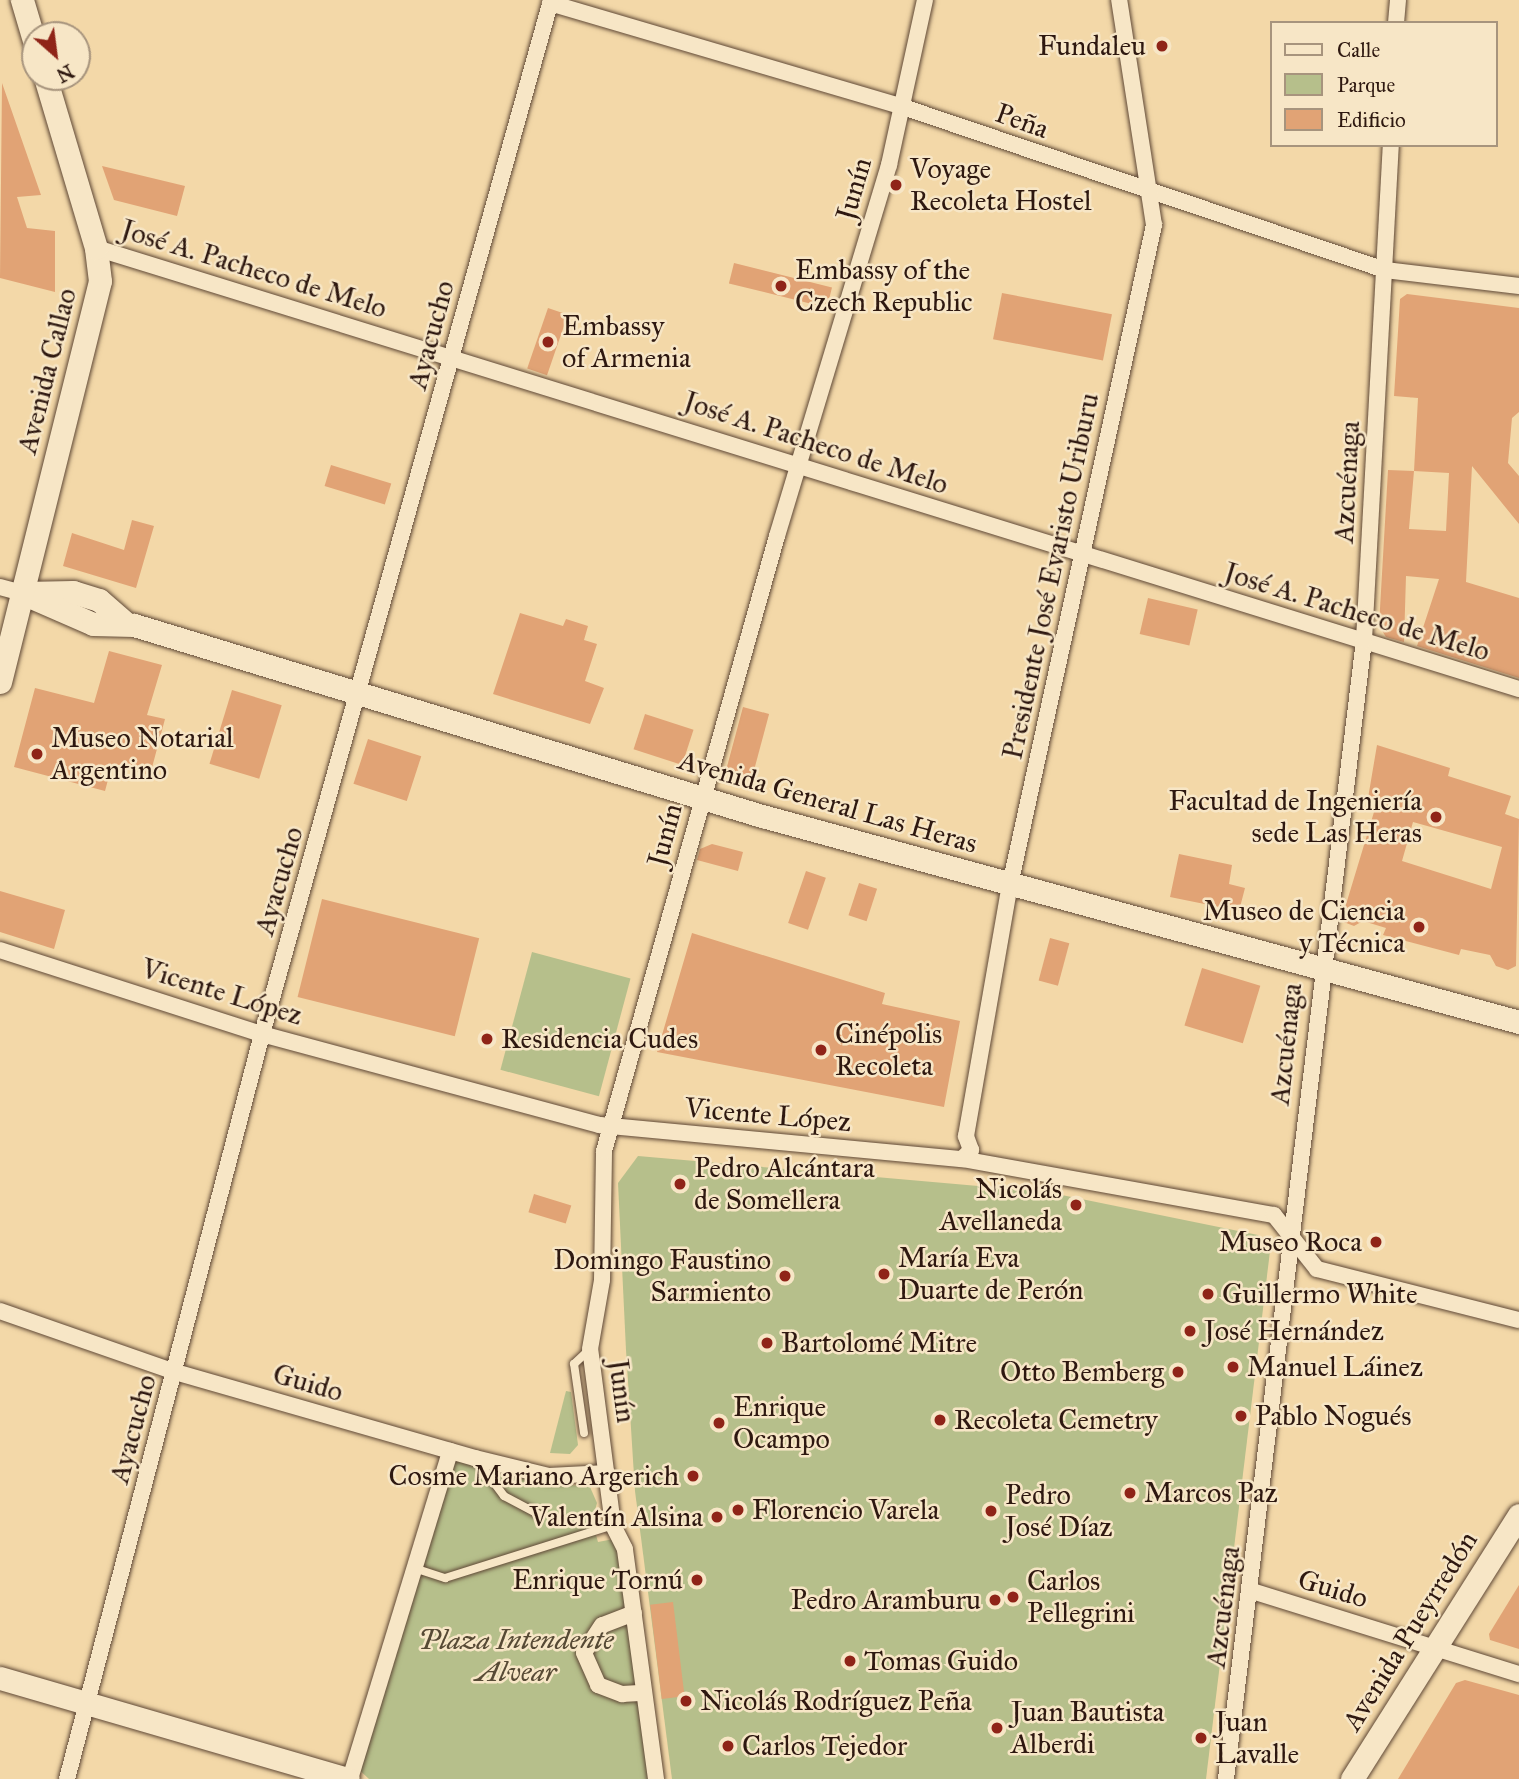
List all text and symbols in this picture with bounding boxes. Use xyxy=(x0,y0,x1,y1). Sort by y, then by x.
north arrow xyxy=(21,21,91,91)
legend xyxy=(1270,21,1498,147)
place label: Fundaleu xyxy=(1038,29,1146,63)
marker: Fundaleu xyxy=(1152,36,1172,56)
text: Calle xyxy=(1337,37,1380,63)
text: N xyxy=(53,59,78,87)
text: Parque xyxy=(1337,72,1395,98)
street label: Peña xyxy=(991,96,1053,146)
text: Edificio xyxy=(1337,107,1406,133)
place label: Voyage Recoleta Hostel xyxy=(910,152,1092,218)
street label: Junín xyxy=(829,154,879,224)
marker: Voyage Recoleta Hostel xyxy=(888,177,904,193)
street label: José A. Pacheco de Melo xyxy=(117,213,391,325)
place label: Embassy of the Czech Republic xyxy=(795,253,973,319)
street label: Ayacucho xyxy=(400,277,462,393)
marker: Embassy of the Czech Republic xyxy=(773,278,789,294)
street label: Avenida Callao xyxy=(10,285,84,457)
place label: Embassy of Armenia xyxy=(562,309,691,375)
marker: Embassy of Armenia xyxy=(540,334,556,350)
street label: José A. Pacheco de Melo xyxy=(680,384,952,502)
street label: Presidente José Evaristo Uriburu xyxy=(996,390,1106,762)
street label: Azcuénaga xyxy=(1327,420,1367,544)
street label: José A. Pacheco de Melo xyxy=(1220,556,1494,668)
place label: Museo Notarial Argentino xyxy=(51,721,234,787)
street label: Avenida General Las Heras xyxy=(675,743,981,861)
marker: Museo Notarial Argentino xyxy=(29,746,45,762)
place label: Facultad de Ingeniería sede Las Heras xyxy=(1168,784,1422,850)
street label: Junín xyxy=(641,800,689,870)
marker: Facultad de Ingeniería sede Las Heras xyxy=(1428,809,1444,825)
street label: Ayacucho xyxy=(248,823,310,939)
place label: Museo de Ciencia y Técnica xyxy=(1203,894,1405,960)
marker: Museo de Ciencia y Técnica xyxy=(1411,919,1427,935)
street label: Vicente López xyxy=(137,952,307,1032)
street label: Azcuénaga xyxy=(1263,982,1309,1106)
place label: Cinépolis Recoleta xyxy=(835,1017,942,1083)
place label: Residencia Cudes xyxy=(501,1022,698,1056)
marker: Residencia Cudes xyxy=(479,1031,495,1047)
marker: Cinépolis Recoleta xyxy=(813,1042,829,1058)
street label: Vicente López xyxy=(683,1091,853,1139)
place label: Pedro Alcántara de Somellera xyxy=(694,1151,875,1217)
place label: Nicolás Avellaneda xyxy=(940,1172,1062,1238)
marker: Pedro Alcántara de Somellera xyxy=(672,1176,688,1192)
marker: Nicolás Avellaneda xyxy=(1068,1197,1084,1213)
place label: Museo Roca xyxy=(1219,1225,1362,1259)
marker: Museo Roca xyxy=(1368,1234,1384,1250)
place label: María Eva Duarte de Perón xyxy=(898,1241,1084,1307)
place label: Domingo Faustino Sarmiento xyxy=(553,1243,771,1309)
marker: María Eva Duarte de Perón xyxy=(876,1266,892,1282)
marker: Domingo Faustino Sarmiento xyxy=(777,1268,793,1284)
place label: Guillermo White xyxy=(1222,1277,1418,1311)
marker: Guillermo White xyxy=(1200,1286,1216,1302)
place label: José Hernández xyxy=(1204,1314,1384,1348)
marker: José Hernández xyxy=(1182,1323,1198,1339)
place label: Bartolomé Mitre xyxy=(781,1326,977,1360)
marker: Bartolomé Mitre xyxy=(759,1335,775,1351)
place label: Manuel Láinez xyxy=(1247,1350,1423,1384)
place label: Otto Bemberg xyxy=(1000,1355,1164,1389)
street label: Guido xyxy=(269,1357,347,1409)
street label: Junín xyxy=(601,1357,643,1425)
marker: Manuel Láinez xyxy=(1225,1359,1241,1375)
marker: Otto Bemberg xyxy=(1170,1364,1186,1380)
street label: Ayacucho xyxy=(102,1371,164,1487)
place label: Enrique Ocampo xyxy=(733,1390,830,1456)
place label: Pablo Nogués xyxy=(1255,1399,1411,1433)
place label: Recoleta Cemetry xyxy=(954,1403,1158,1437)
marker: Pablo Nogués xyxy=(1233,1408,1249,1424)
marker: Recoleta Cemetry xyxy=(932,1412,948,1428)
marker: Enrique Ocampo xyxy=(711,1415,727,1431)
place label: Cosme Mariano Argerich xyxy=(388,1459,679,1493)
marker: Cosme Mariano Argerich xyxy=(685,1468,701,1484)
place label: Marcos Paz xyxy=(1144,1476,1278,1510)
place label: Pedro José Díaz xyxy=(1005,1478,1113,1544)
marker: Marcos Paz xyxy=(1122,1485,1138,1501)
place label: Florencio Varela xyxy=(752,1493,939,1527)
place label: Valentín Alsina xyxy=(530,1500,703,1534)
marker: Florencio Varela xyxy=(730,1502,746,1518)
marker: Pedro José Díaz xyxy=(983,1503,999,1519)
marker: Valentín Alsina xyxy=(709,1509,725,1525)
street label: Avenida Pueyrredón xyxy=(1335,1525,1485,1737)
street label: Azcuénaga xyxy=(1199,1544,1247,1670)
place label: Enrique Tornú xyxy=(512,1563,683,1597)
street label: Guido xyxy=(1294,1563,1372,1615)
place label: Carlos Pellegrini xyxy=(1027,1564,1135,1630)
marker: Enrique Tornú xyxy=(689,1572,705,1588)
place label: Pedro Aramburu xyxy=(791,1583,981,1617)
marker: Carlos Pellegrini xyxy=(1005,1589,1021,1605)
marker: Pedro Aramburu xyxy=(987,1592,1003,1608)
park label: Plaza Intendente Alvear xyxy=(418,1623,614,1689)
place label: Tomas Guido xyxy=(864,1644,1018,1678)
marker: Tomas Guido xyxy=(842,1653,858,1669)
place label: Nicolás Rodríguez Peña xyxy=(700,1684,972,1718)
marker: Nicolás Rodríguez Peña xyxy=(678,1693,694,1709)
place label: Juan Bautista Alberdi xyxy=(1011,1695,1164,1761)
place label: Juan Lavalle xyxy=(1215,1705,1299,1771)
marker: Juan Bautista Alberdi xyxy=(989,1720,1005,1736)
place label: Carlos Tejedor xyxy=(742,1729,907,1763)
marker: Juan Lavalle xyxy=(1193,1730,1209,1746)
marker: Carlos Tejedor xyxy=(720,1738,736,1754)

